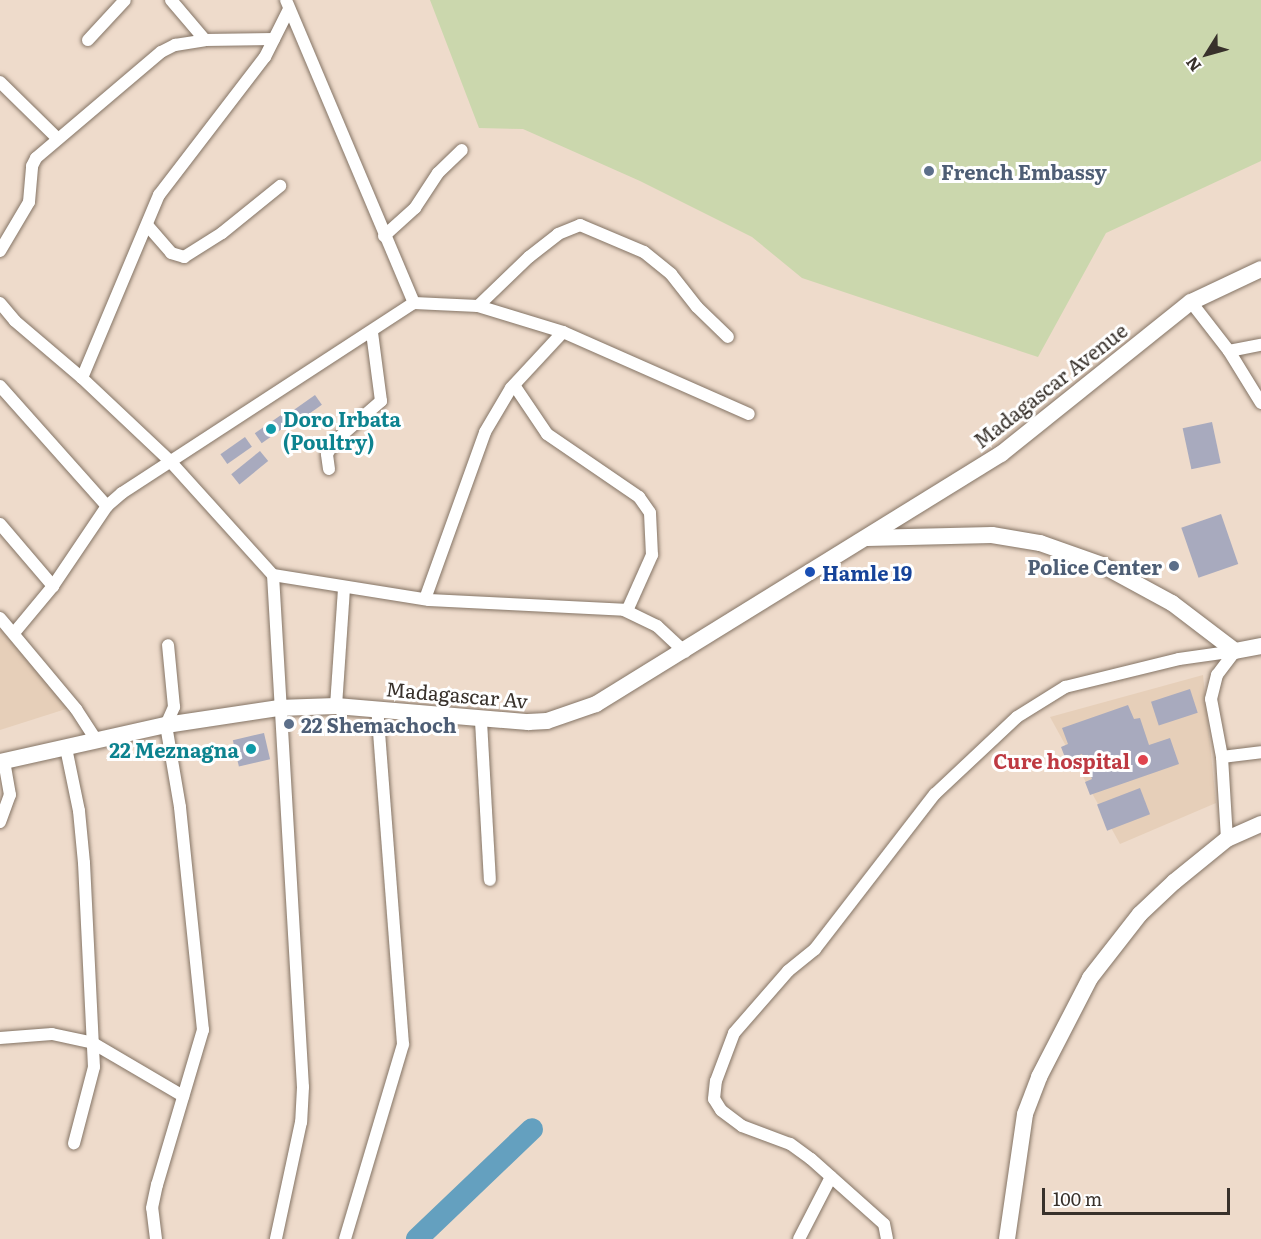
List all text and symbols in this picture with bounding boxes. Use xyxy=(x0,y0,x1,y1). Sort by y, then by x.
north arrow xyxy=(1177,24,1237,84)
text: N xyxy=(1179,52,1206,77)
place label: French Embassy xyxy=(941,159,1107,183)
marker: French Embassy xyxy=(922,164,936,178)
street label: Madagascar Avenue xyxy=(968,318,1132,452)
place label: Doro Irbata (Poultry) xyxy=(283,406,401,453)
marker: Doro Irbata (Poultry) xyxy=(264,422,278,436)
place label: Police Center xyxy=(1027,554,1162,578)
marker: Police Center xyxy=(1167,559,1181,573)
place label: Hamle 19 xyxy=(822,560,912,584)
marker: Hamle 19 xyxy=(803,565,817,579)
street label: Madagascar Av xyxy=(385,676,529,712)
place label: 22 Shemachoch xyxy=(301,712,457,736)
marker: 22 Shemachoch xyxy=(282,717,296,731)
place label: 22 Meznagna xyxy=(109,737,239,761)
marker: 22 Meznagna xyxy=(244,742,258,756)
place label: Cure hospital xyxy=(993,748,1130,772)
marker: Cure hospital xyxy=(1134,751,1152,769)
scale bar xyxy=(1045,1176,1232,1214)
text: 100 m xyxy=(1053,1185,1102,1212)

